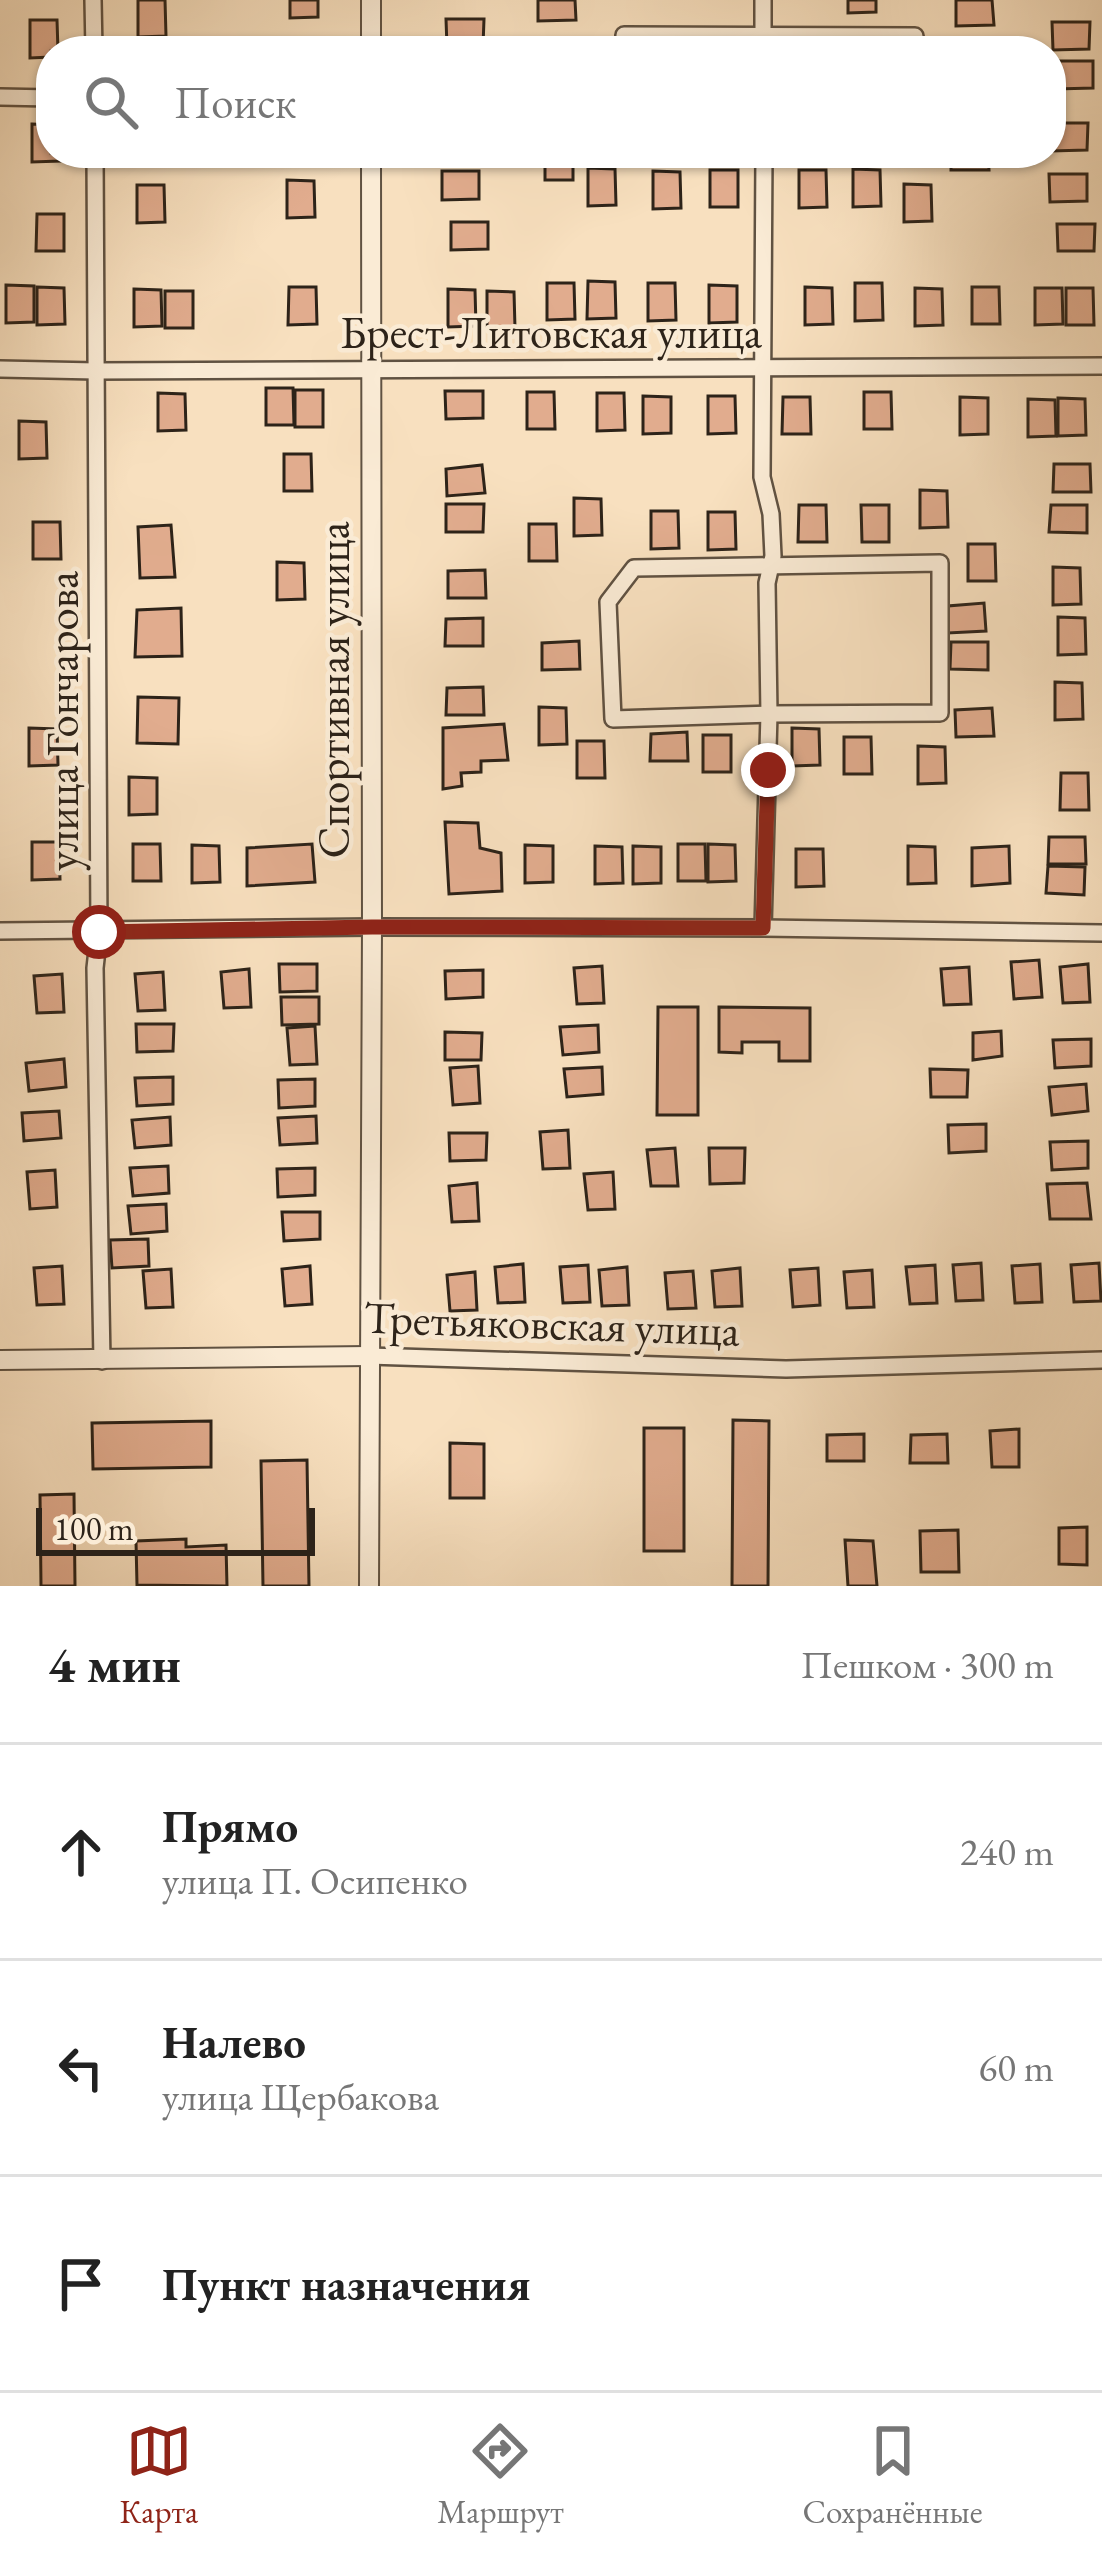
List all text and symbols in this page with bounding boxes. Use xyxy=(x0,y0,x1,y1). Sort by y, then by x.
search box xyxy=(36,36,1066,168)
icon: search xyxy=(78,69,144,135)
text: Поиск xyxy=(174,73,296,131)
street label: Брест-Литовская улица xyxy=(340,303,762,361)
street label: Спортивная улица xyxy=(304,521,362,859)
street label: улица Гончарова xyxy=(33,571,91,871)
route end xyxy=(741,743,795,797)
route start xyxy=(72,905,126,959)
street label: Третьяковская улица xyxy=(363,1287,741,1359)
scale bar xyxy=(36,1502,315,1555)
text: 100 m xyxy=(54,1507,134,1550)
text: 4 мин xyxy=(48,1631,181,1697)
text: Пешком · 300 m xyxy=(801,1639,1054,1690)
text: Прямо xyxy=(162,1797,298,1855)
icon: ahead xyxy=(48,1819,114,1885)
text: 240 m xyxy=(960,1826,1054,1877)
text: улица П. Осипенко xyxy=(162,1855,468,1906)
text: Налево xyxy=(162,2013,306,2071)
icon: left xyxy=(48,2035,114,2101)
text: 60 m xyxy=(978,2042,1054,2093)
text: улица Щербакова xyxy=(162,2071,439,2122)
icon: arrive xyxy=(48,2251,114,2317)
text: Пункт назначения xyxy=(162,2255,531,2313)
tab: Карта xyxy=(119,2418,198,2533)
tab: Маршрут xyxy=(437,2418,564,2533)
tab: Сохранённые xyxy=(803,2418,983,2533)

